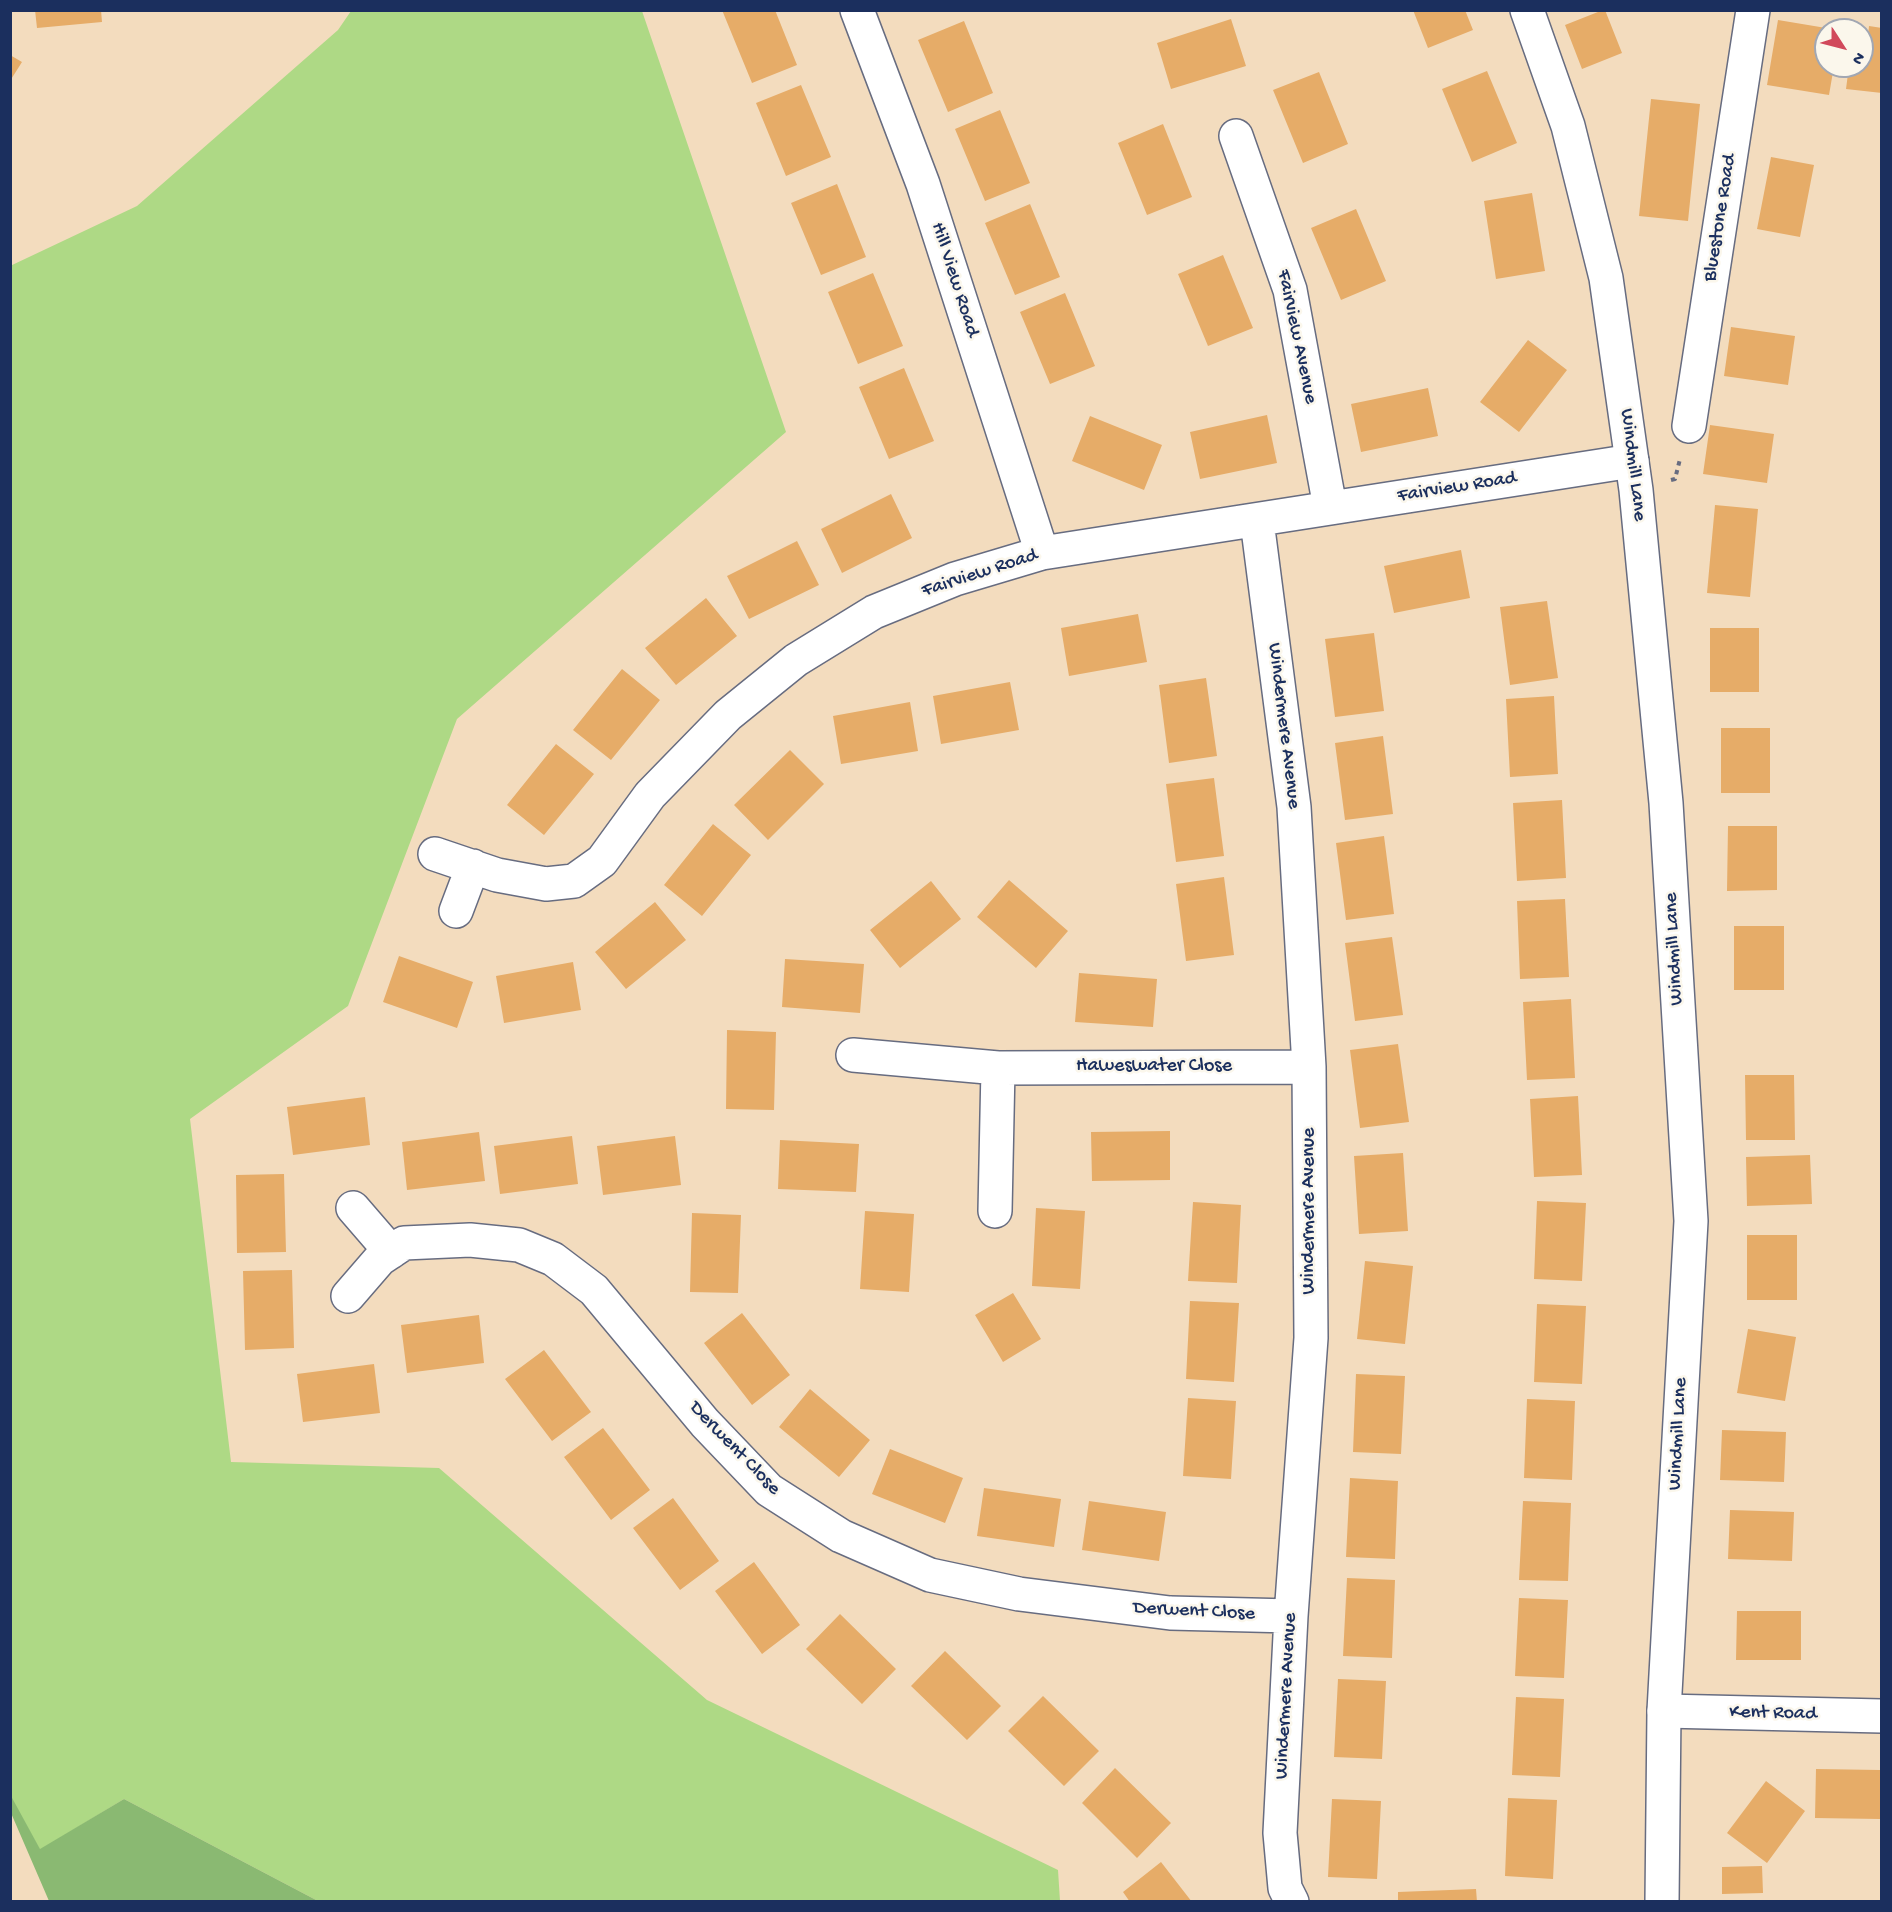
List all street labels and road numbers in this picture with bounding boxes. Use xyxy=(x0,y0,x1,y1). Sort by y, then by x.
street label: Bluestone Road xyxy=(1699,153,1743,283)
street label: Hill View Road xyxy=(924,220,984,340)
street label: Fairview Avenue xyxy=(1270,268,1322,406)
street label: Windmill Lane xyxy=(1613,408,1651,522)
street label: Fairview Road xyxy=(1396,467,1518,509)
street label: Fairview Road xyxy=(919,544,1041,604)
street label: Windermere Avenue xyxy=(1261,642,1305,810)
street label: Windmill Lane xyxy=(1660,892,1690,1006)
street label: Haweswater Close xyxy=(1076,1055,1232,1079)
street label: Windermere Avenue xyxy=(1298,1128,1322,1294)
street label: Windmill Lane xyxy=(1664,1377,1694,1491)
street label: Derwent Close xyxy=(683,1397,785,1501)
street label: Derwent Close xyxy=(1132,1597,1256,1627)
street label: Windermere Avenue xyxy=(1271,1612,1303,1780)
street label: Kent Road xyxy=(1729,1701,1817,1727)

